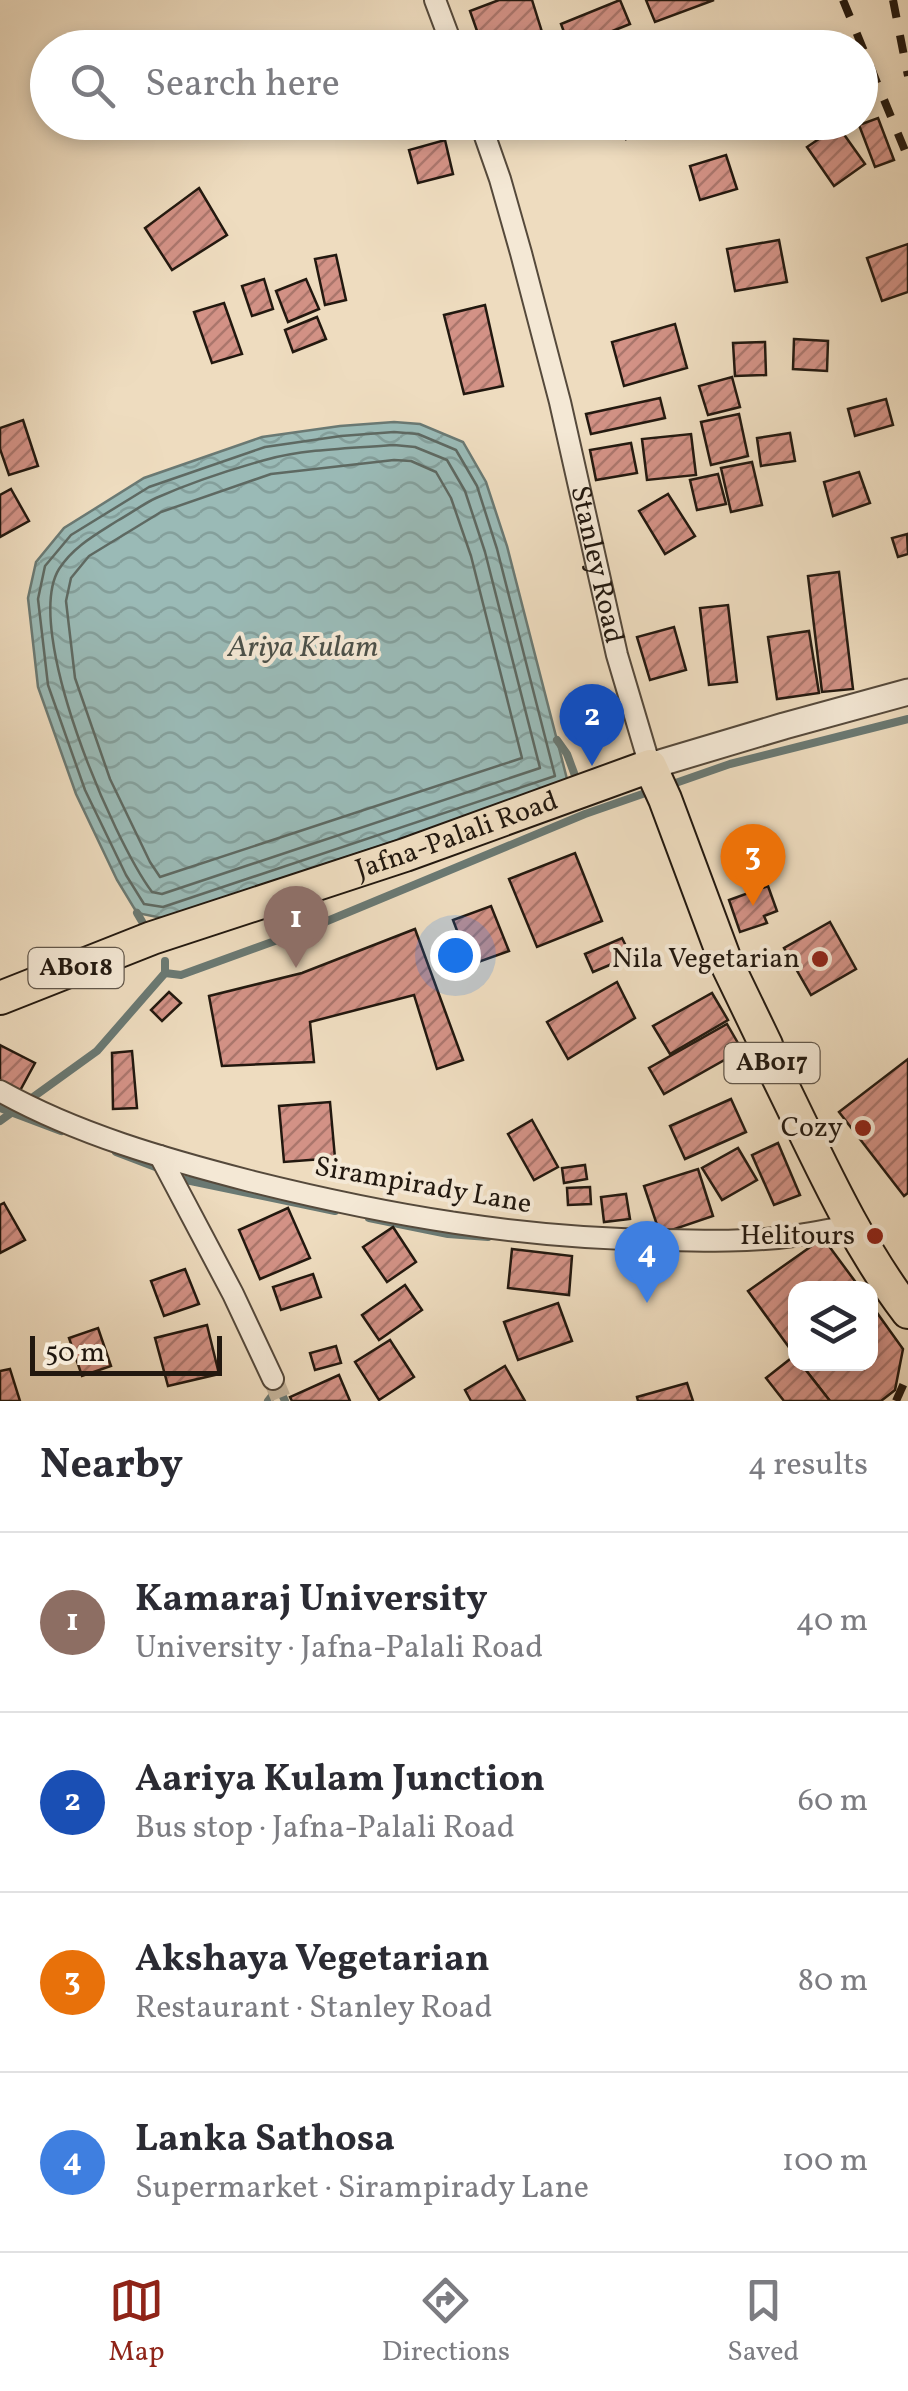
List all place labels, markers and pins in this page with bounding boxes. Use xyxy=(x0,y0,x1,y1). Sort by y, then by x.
pin: 2 xyxy=(560,684,624,766)
pin: 3 xyxy=(720,824,786,906)
pin: 1 xyxy=(264,886,328,968)
place label: Nila Vegetarian xyxy=(612,940,800,979)
marker: Nila Vegetarian xyxy=(809,948,831,970)
place label: Cozy xyxy=(781,1109,843,1148)
marker: Cozy xyxy=(852,1117,874,1139)
place label: Helitours xyxy=(740,1217,855,1256)
pin: 4 xyxy=(614,1220,680,1303)
marker: Helitours xyxy=(864,1225,886,1247)

